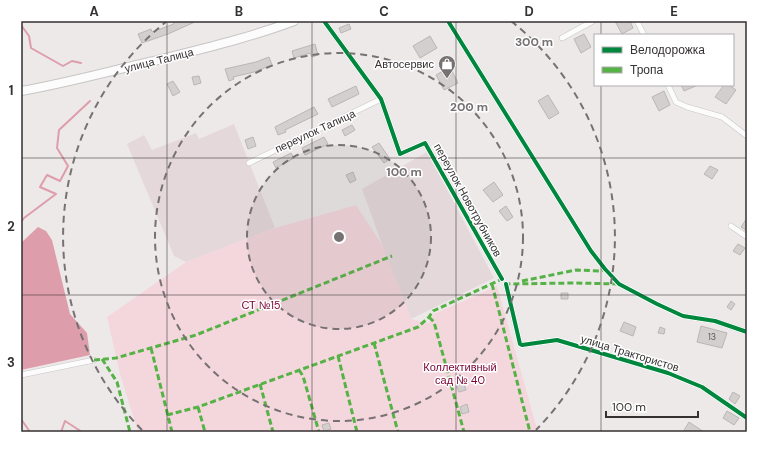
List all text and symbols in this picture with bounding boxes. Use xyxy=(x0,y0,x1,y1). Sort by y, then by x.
text: A xyxy=(89,3,99,20)
text: B xyxy=(235,3,243,20)
text: C xyxy=(379,3,389,20)
text: D xyxy=(524,3,534,20)
text: E xyxy=(670,3,678,20)
text: 300 m xyxy=(515,34,553,50)
legend xyxy=(594,34,734,86)
text: Велодорожка xyxy=(630,42,705,58)
street label: улица Талица xyxy=(123,44,196,75)
shop icon: Автосервис xyxy=(437,54,457,79)
place label: Автосервис xyxy=(375,57,434,71)
text: Тропа xyxy=(630,62,664,78)
text: 1 xyxy=(9,82,13,99)
text: 200 m xyxy=(450,99,488,115)
street label: переулок Талица xyxy=(273,106,358,156)
street label: переулок Новотрубников xyxy=(431,141,505,259)
text: 100 m xyxy=(386,164,422,180)
text: 2 xyxy=(7,218,15,235)
centre of rings xyxy=(332,230,346,244)
park label: СТ №15 xyxy=(241,298,281,312)
street label: улица Трактористов xyxy=(579,331,681,375)
house number: 13 xyxy=(708,331,716,343)
text: 3 xyxy=(7,354,15,371)
park label: Коллективный сад № 40 xyxy=(423,360,497,387)
scale bar xyxy=(606,393,698,419)
text: 100 m xyxy=(612,399,646,415)

